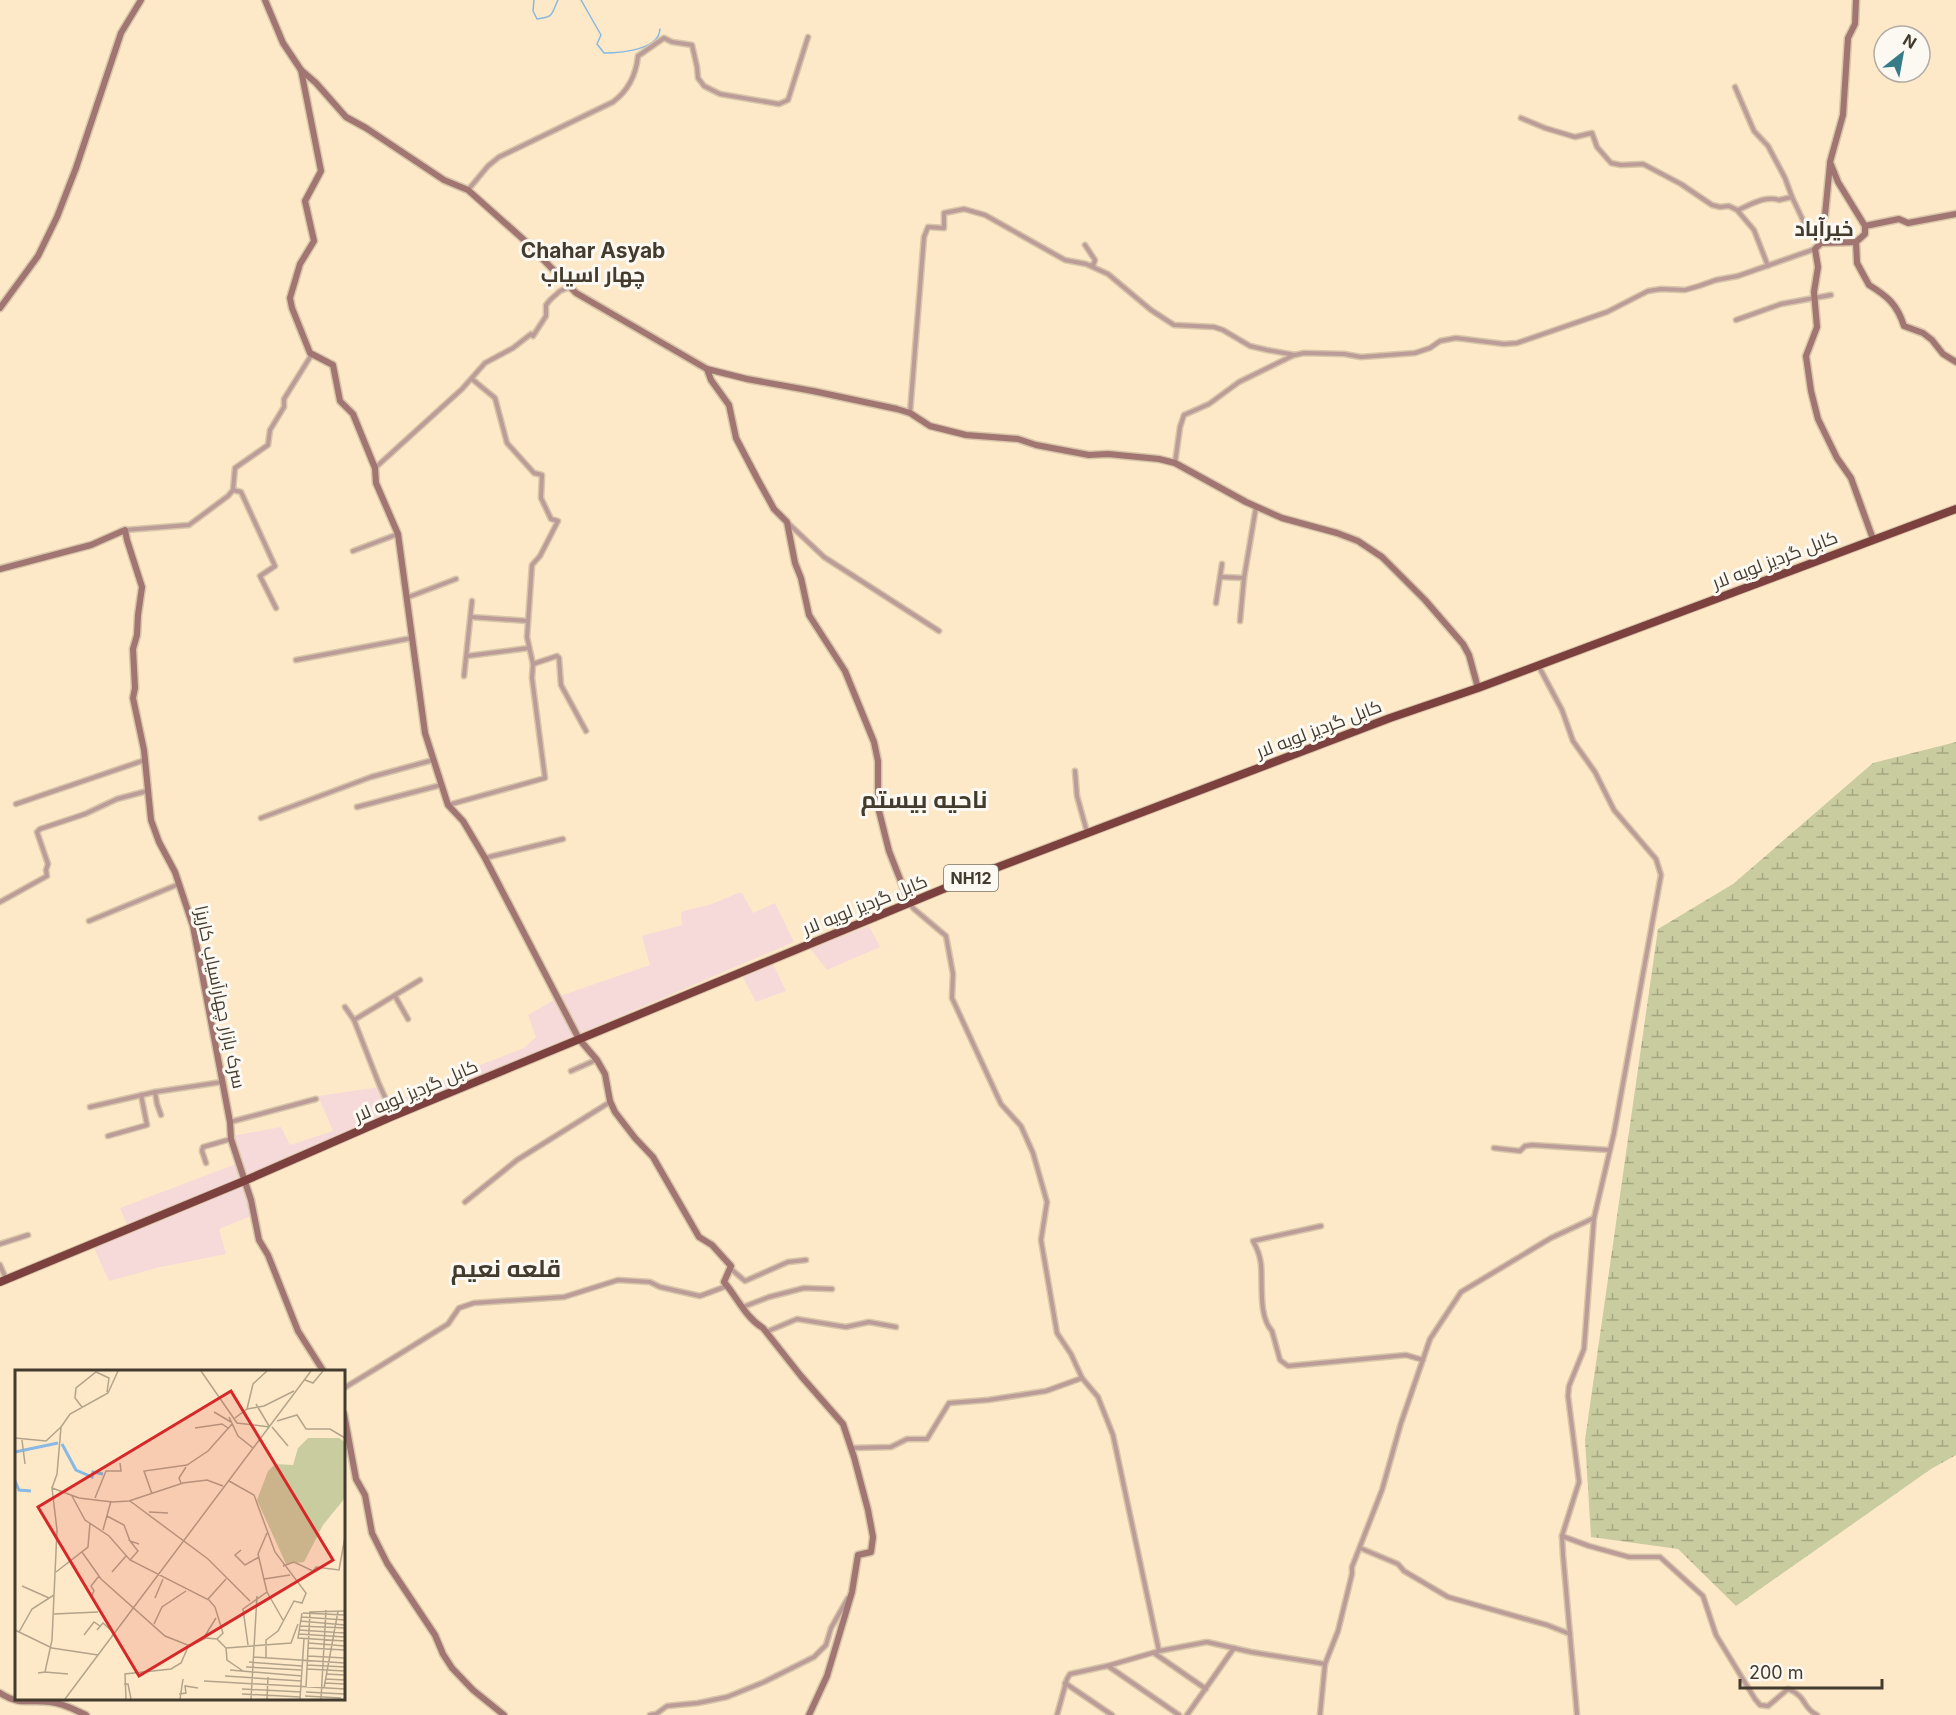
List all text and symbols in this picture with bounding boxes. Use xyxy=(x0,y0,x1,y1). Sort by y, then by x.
north arrow xyxy=(1872,24,1932,84)
text: N xyxy=(1899,29,1920,53)
district label: خیرآباد xyxy=(1794,216,1854,241)
district label: Chahar Asyab چهار اسیاب xyxy=(521,238,665,290)
street label: کابل گردیز لویه لار xyxy=(1708,526,1841,594)
street label: کابل گردیز لویه لار xyxy=(1252,695,1385,763)
district label: ناحیه بیستم xyxy=(860,785,988,816)
road number: NH12 xyxy=(944,865,998,891)
street label: کابل گردیز لویه لار xyxy=(799,870,931,940)
street label: سرک بازار چهارآسیاب کاریزا xyxy=(189,903,250,1091)
street label: کابل گردیز لویه لار xyxy=(350,1055,481,1127)
district label: قلعه نعيم xyxy=(451,1254,561,1285)
inset map xyxy=(15,1370,345,1700)
scale bar xyxy=(1740,1652,1882,1690)
text: 200 m xyxy=(1749,1662,1804,1683)

